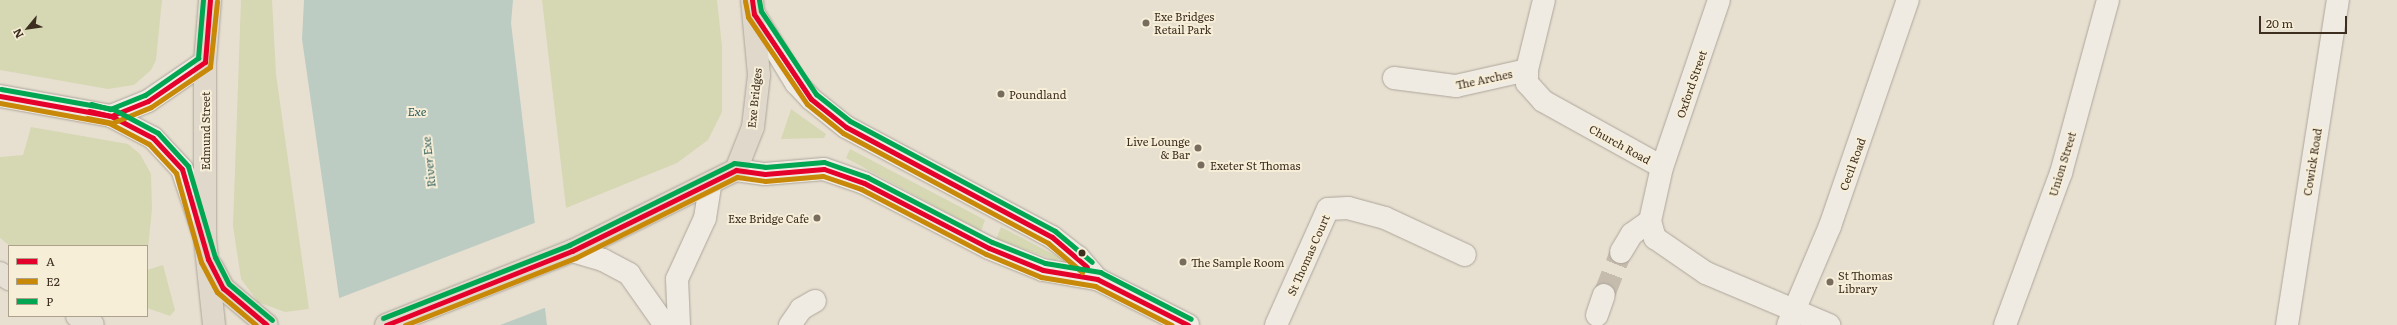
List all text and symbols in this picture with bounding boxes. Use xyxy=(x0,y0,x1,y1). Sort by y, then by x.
north arrow xyxy=(8,8,48,48)
scale bar xyxy=(2261,8,2349,34)
place label: Exe Bridges Retail Park xyxy=(1154,10,1214,36)
text: 20 m xyxy=(2266,14,2293,32)
marker: Exe Bridges Retail Park xyxy=(1141,18,1151,28)
text: N xyxy=(8,26,27,42)
street label: Oxford Street xyxy=(1673,48,1709,120)
street label: Exe Bridges xyxy=(744,67,764,129)
street label: The Arches xyxy=(1454,67,1514,91)
place label: Poundland xyxy=(1009,87,1066,101)
marker: Poundland xyxy=(996,89,1006,99)
street label: Edmund Street xyxy=(198,92,212,170)
water label: Exe xyxy=(408,105,426,119)
street label: Church Road xyxy=(1587,122,1653,166)
street label: Cowick Road xyxy=(2300,127,2324,197)
street label: Union Street xyxy=(2046,130,2078,198)
place label: Live Lounge & Bar xyxy=(1126,135,1190,161)
water label: River Exe xyxy=(419,136,439,188)
street label: Cecil Road xyxy=(1836,136,1868,192)
marker: Live Lounge & Bar xyxy=(1193,143,1203,153)
place label: Exeter St Thomas xyxy=(1210,158,1300,172)
marker: Exeter St Thomas xyxy=(1195,159,1207,171)
place label: Exe Bridge Cafe xyxy=(728,211,809,225)
street label: St Thomas Court xyxy=(1284,212,1332,298)
marker: Exe Bridge Cafe xyxy=(812,213,822,223)
legend xyxy=(8,245,148,317)
unlabelled marker xyxy=(1077,248,1087,258)
text: A xyxy=(46,252,55,270)
place label: The Sample Room xyxy=(1191,255,1284,269)
marker: The Sample Room xyxy=(1178,257,1188,267)
place label: St Thomas Library xyxy=(1838,269,1892,295)
text: E2 xyxy=(46,272,60,290)
marker: St Thomas Library xyxy=(1825,277,1835,287)
text: P xyxy=(46,292,53,310)

